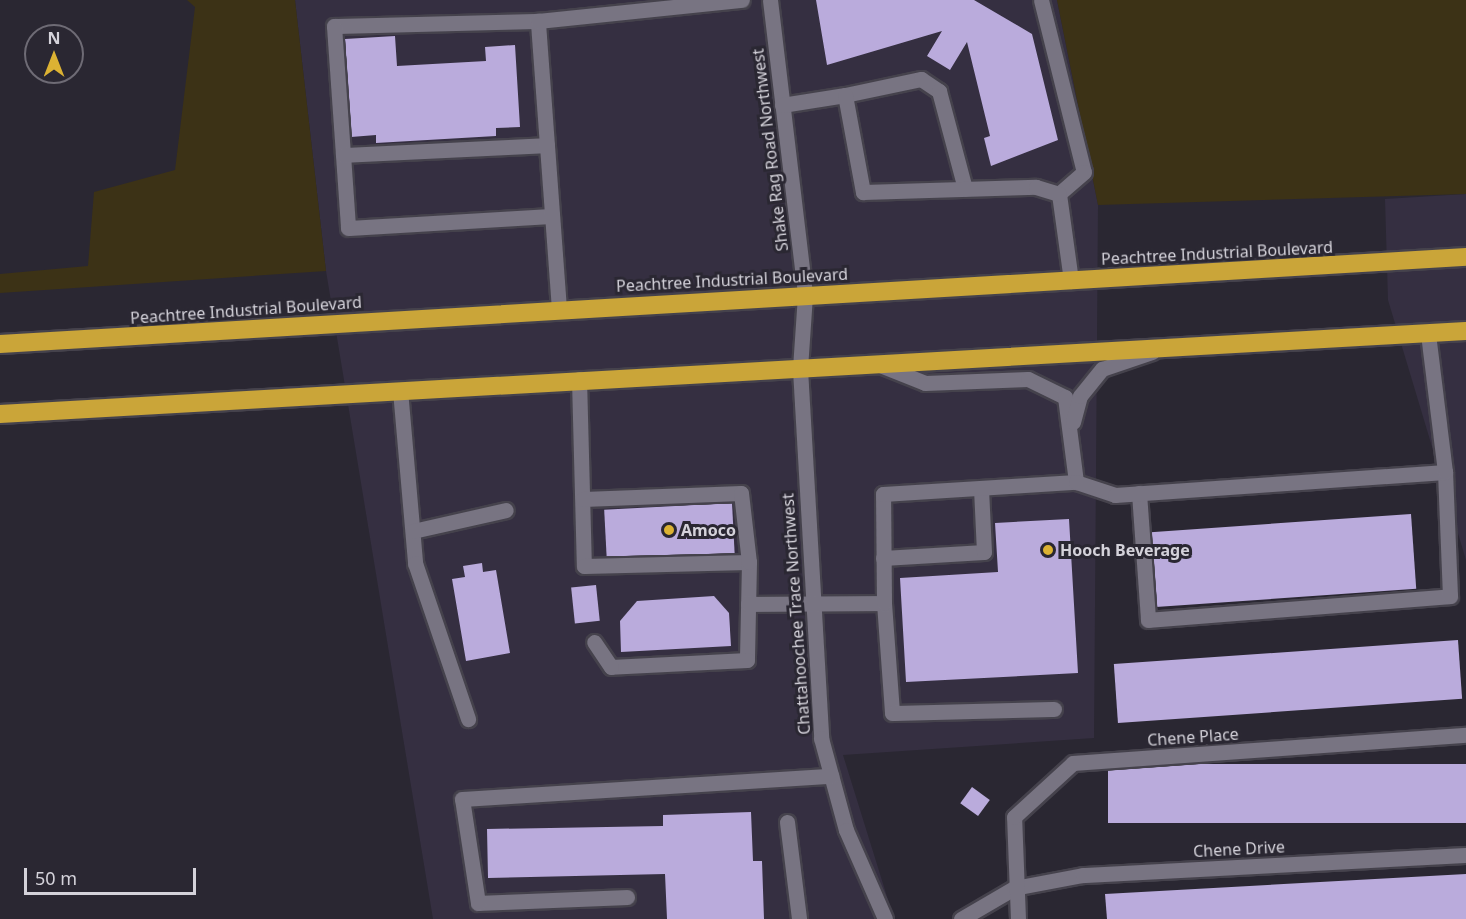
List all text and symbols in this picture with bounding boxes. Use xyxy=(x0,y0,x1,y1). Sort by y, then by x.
north arrow xyxy=(24,24,84,84)
text: N xyxy=(47,27,61,49)
street label: Shake Rag Road Northwest xyxy=(748,48,792,252)
street label: Peachtree Industrial Boulevard xyxy=(1101,237,1333,269)
street label: Peachtree Industrial Boulevard xyxy=(616,264,848,296)
street label: Peachtree Industrial Boulevard xyxy=(130,292,362,328)
street label: Chattahoochee Trace Northwest xyxy=(778,493,814,735)
place label: Amoco xyxy=(681,520,736,540)
marker: Amoco xyxy=(662,523,676,537)
place label: Hooch Beverage xyxy=(1060,540,1190,560)
marker: Hooch Beverage xyxy=(1041,543,1055,557)
street label: Chene Place xyxy=(1147,724,1239,750)
street label: Chene Drive xyxy=(1193,837,1285,861)
scale bar xyxy=(27,856,200,894)
text: 50 m xyxy=(35,866,77,890)

